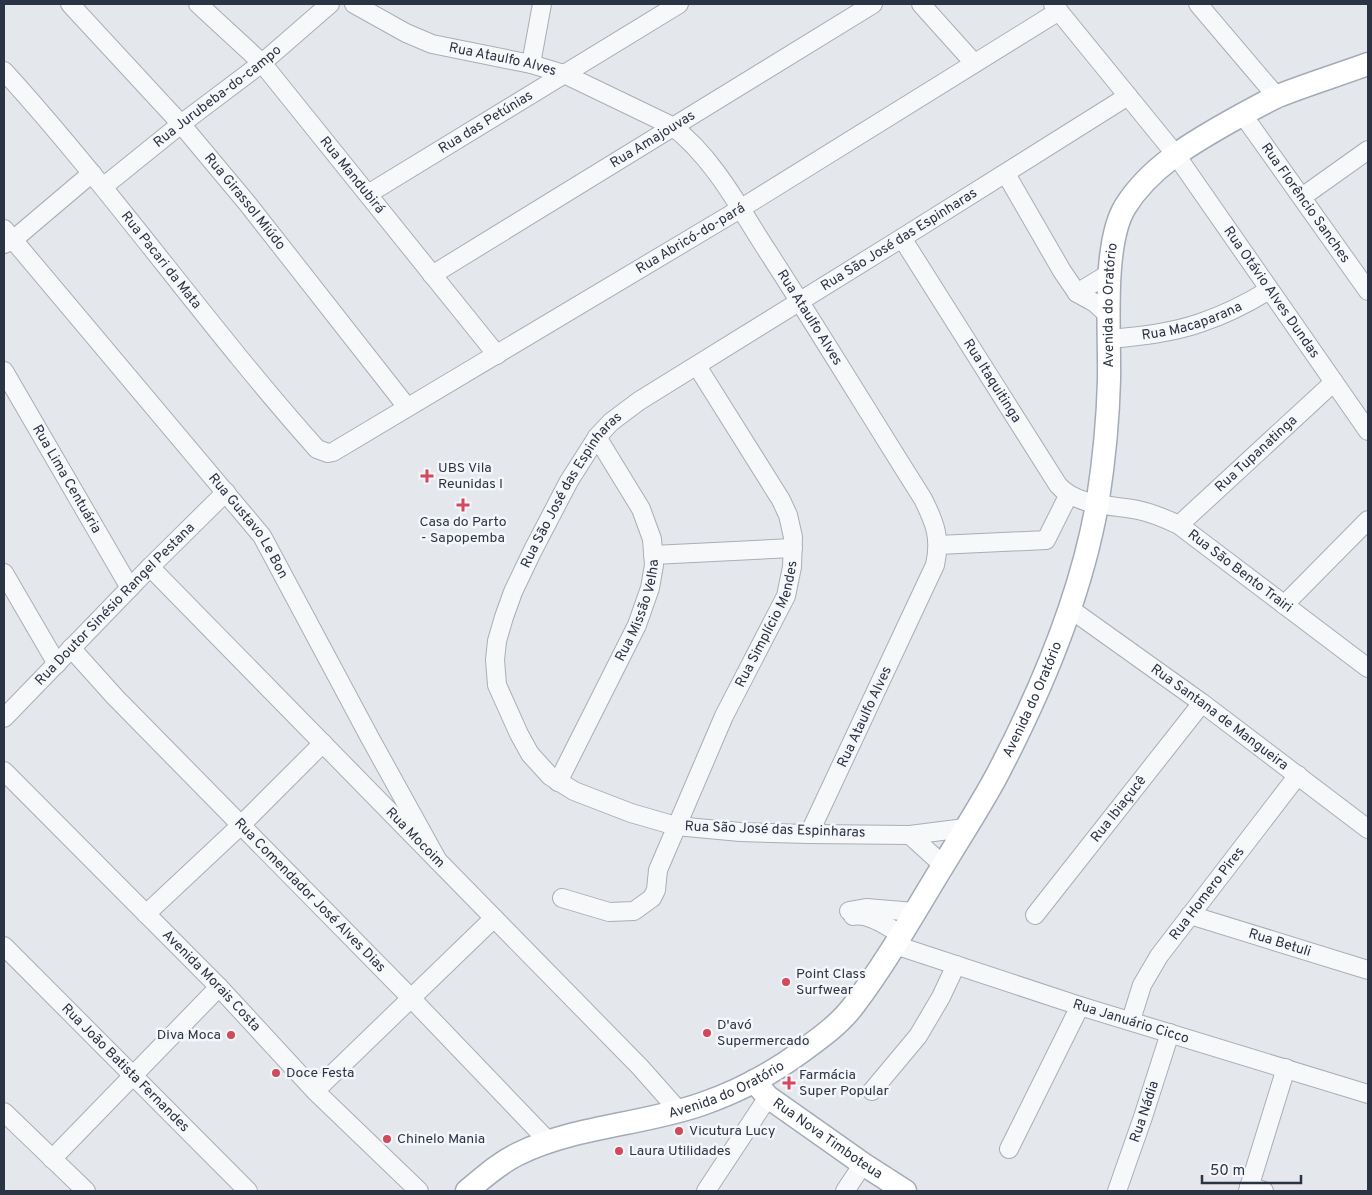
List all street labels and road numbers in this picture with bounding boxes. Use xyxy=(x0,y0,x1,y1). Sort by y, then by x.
street label: Rua Ataulfo Alves xyxy=(447,39,558,80)
street label: Rua Jurubeba-do-campo xyxy=(150,41,285,151)
street label: Rua das Petúnias xyxy=(435,87,536,157)
street label: Rua Amajouvas xyxy=(607,107,698,172)
street label: Rua Mandubirá xyxy=(316,133,388,217)
street label: Rua Florêncio Sanches xyxy=(1257,140,1354,266)
street label: Rua Girassol Miúdo xyxy=(201,150,289,254)
street label: Rua São José das Espinharas xyxy=(818,184,980,295)
street label: Rua Abricó-do-pará xyxy=(633,200,748,278)
street label: Rua Pacari da Mata xyxy=(117,208,205,312)
street label: Rua Otávio Alves Dundas xyxy=(1220,223,1323,361)
street label: Avenida do Oratório xyxy=(1100,241,1121,368)
street label: Rua Ataulfo Alves xyxy=(773,267,846,369)
street label: Rua Macaparana xyxy=(1141,298,1245,344)
street label: Rua Itaquitinga xyxy=(959,336,1025,426)
street label: Rua São José das Espinharas xyxy=(517,408,625,571)
street label: Rua Tupanatinga xyxy=(1212,412,1301,496)
street label: Rua Lima Centuária xyxy=(29,422,105,536)
street label: Rua Gustavo Le Bon xyxy=(205,470,292,581)
street label: Rua Doutor Sinésio Rangel Pestana xyxy=(32,519,198,689)
street label: Rua São Bento Trairi xyxy=(1184,526,1296,616)
street label: Rua Missão Velha xyxy=(612,559,663,664)
street label: Rua Simplício Mendes xyxy=(732,560,801,690)
street label: Avenida do Oratório xyxy=(999,639,1066,760)
street label: Rua Santana de Mangueira xyxy=(1147,661,1292,774)
street label: Rua Ataulfo Alves xyxy=(834,664,896,770)
street label: Rua Ibiaçucê xyxy=(1087,772,1150,846)
street label: Rua Mocoim xyxy=(382,804,448,871)
street label: Rua Comendador José Alves Dias xyxy=(231,815,389,976)
street label: Rua São José das Espinharas xyxy=(684,818,866,842)
street label: Rua Homero Pires xyxy=(1166,844,1248,943)
street label: Rua Betuli xyxy=(1246,925,1313,960)
street label: Avenida Morais Costa xyxy=(159,926,264,1035)
street label: Rua Januário Cicco xyxy=(1070,996,1191,1047)
street label: Rua João Batista Fernandes xyxy=(58,1000,193,1136)
street label: Avenida do Oratório xyxy=(667,1057,788,1122)
street label: Rua Nádia xyxy=(1126,1079,1163,1145)
street label: Rua Nova Timboteua xyxy=(769,1095,886,1183)

